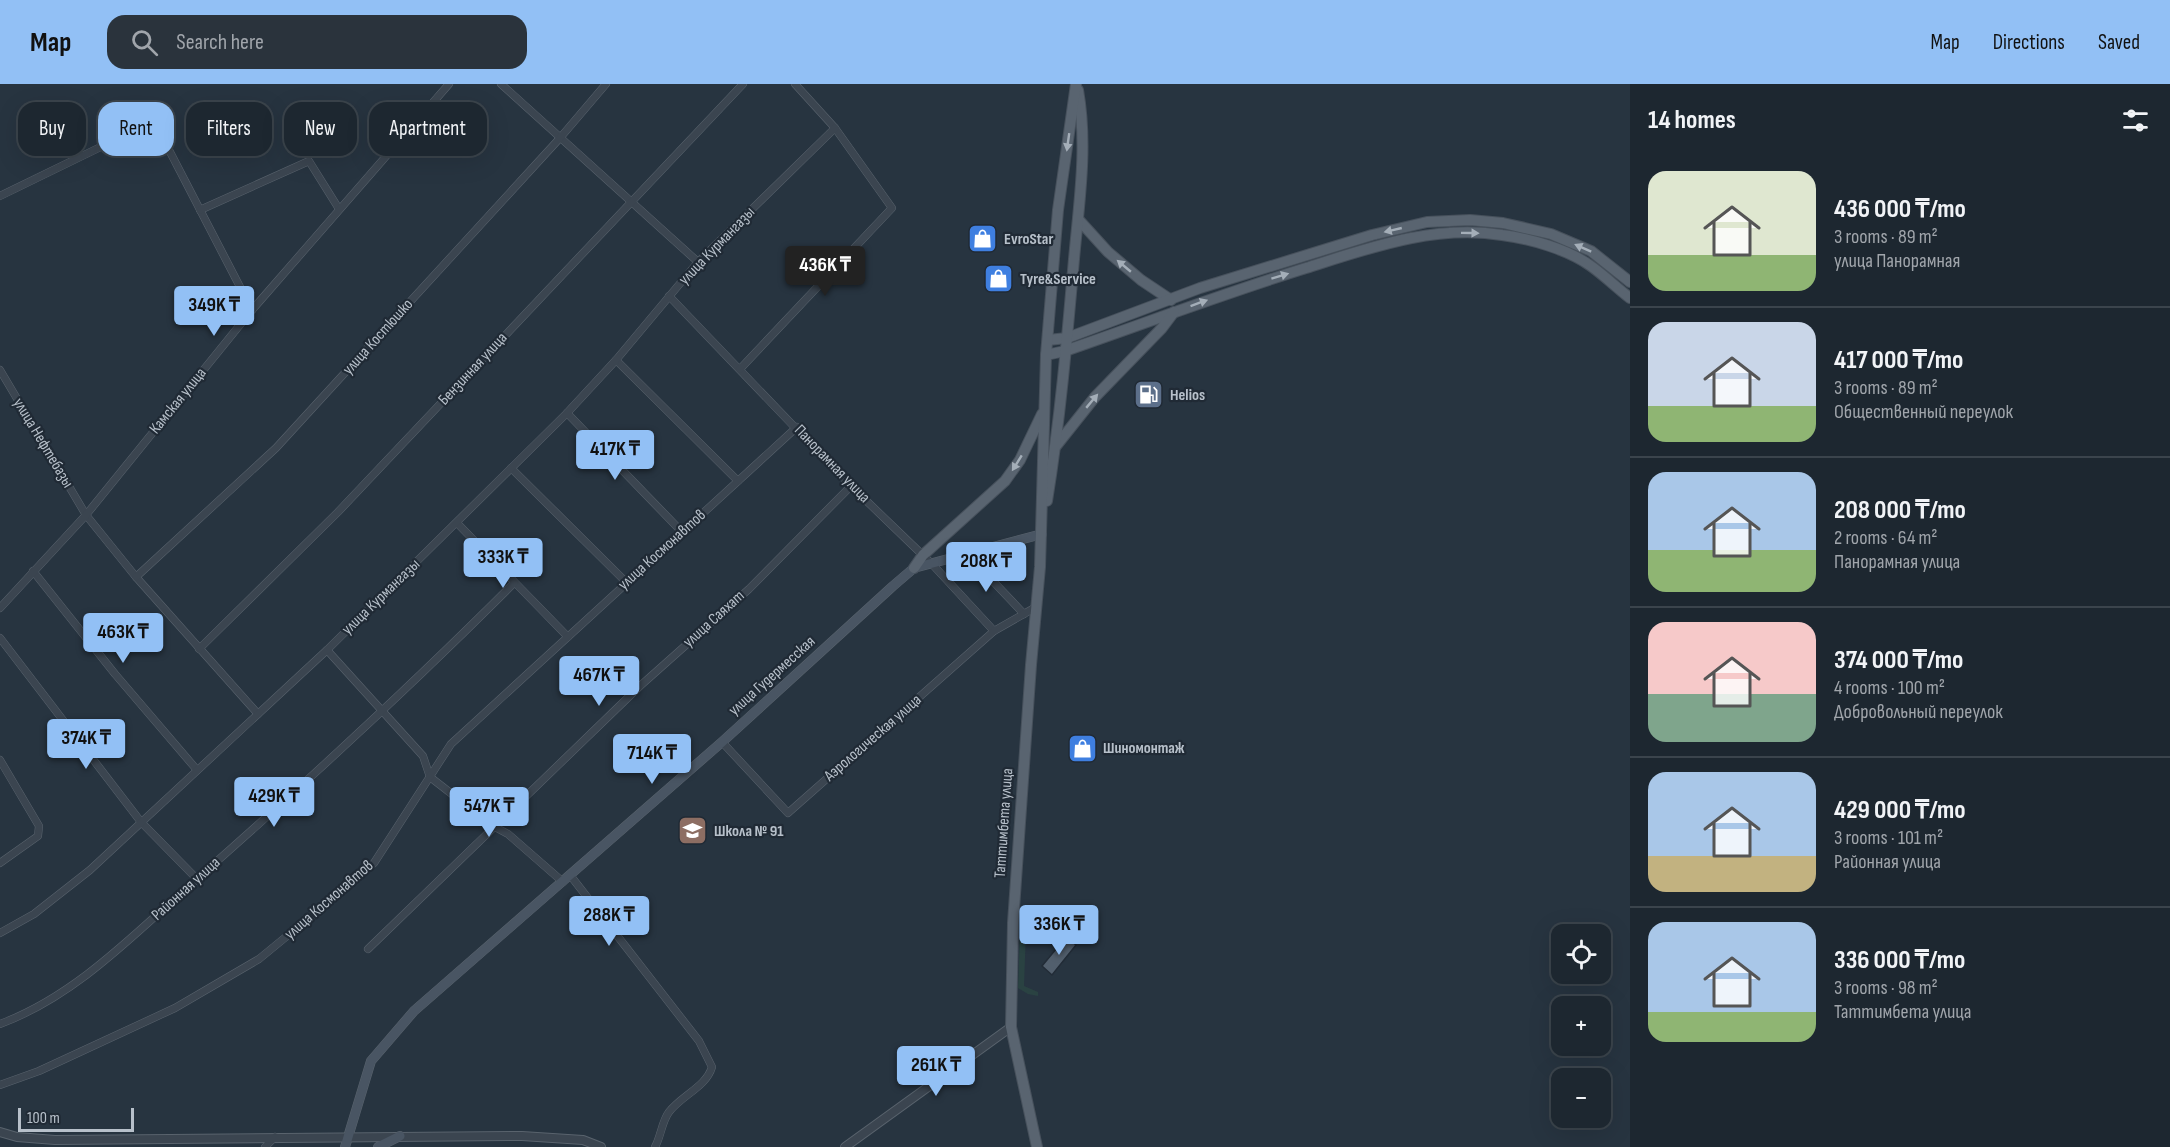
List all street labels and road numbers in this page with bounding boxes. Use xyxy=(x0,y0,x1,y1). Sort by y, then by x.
street label: улица Курмангазы xyxy=(675,203,759,289)
street label: улица Костюшко xyxy=(339,295,417,379)
street label: Бензинная улица xyxy=(435,329,511,409)
street label: Камская улица xyxy=(146,364,210,438)
street label: улица Нефтебазы xyxy=(9,395,77,491)
street label: Панорамная улица xyxy=(790,421,874,507)
street label: улица Космонавтов xyxy=(614,506,710,594)
street label: улица Курмангазы xyxy=(338,555,424,639)
street label: улица Саяхат xyxy=(679,587,749,651)
street label: улица Гудермесская xyxy=(725,632,819,720)
street label: Аэрологическая улица xyxy=(820,691,926,786)
street label: Таттимбета улица xyxy=(991,768,1017,878)
street label: Районная улица xyxy=(148,853,224,925)
street label: улица Космонавтов xyxy=(281,856,377,944)

